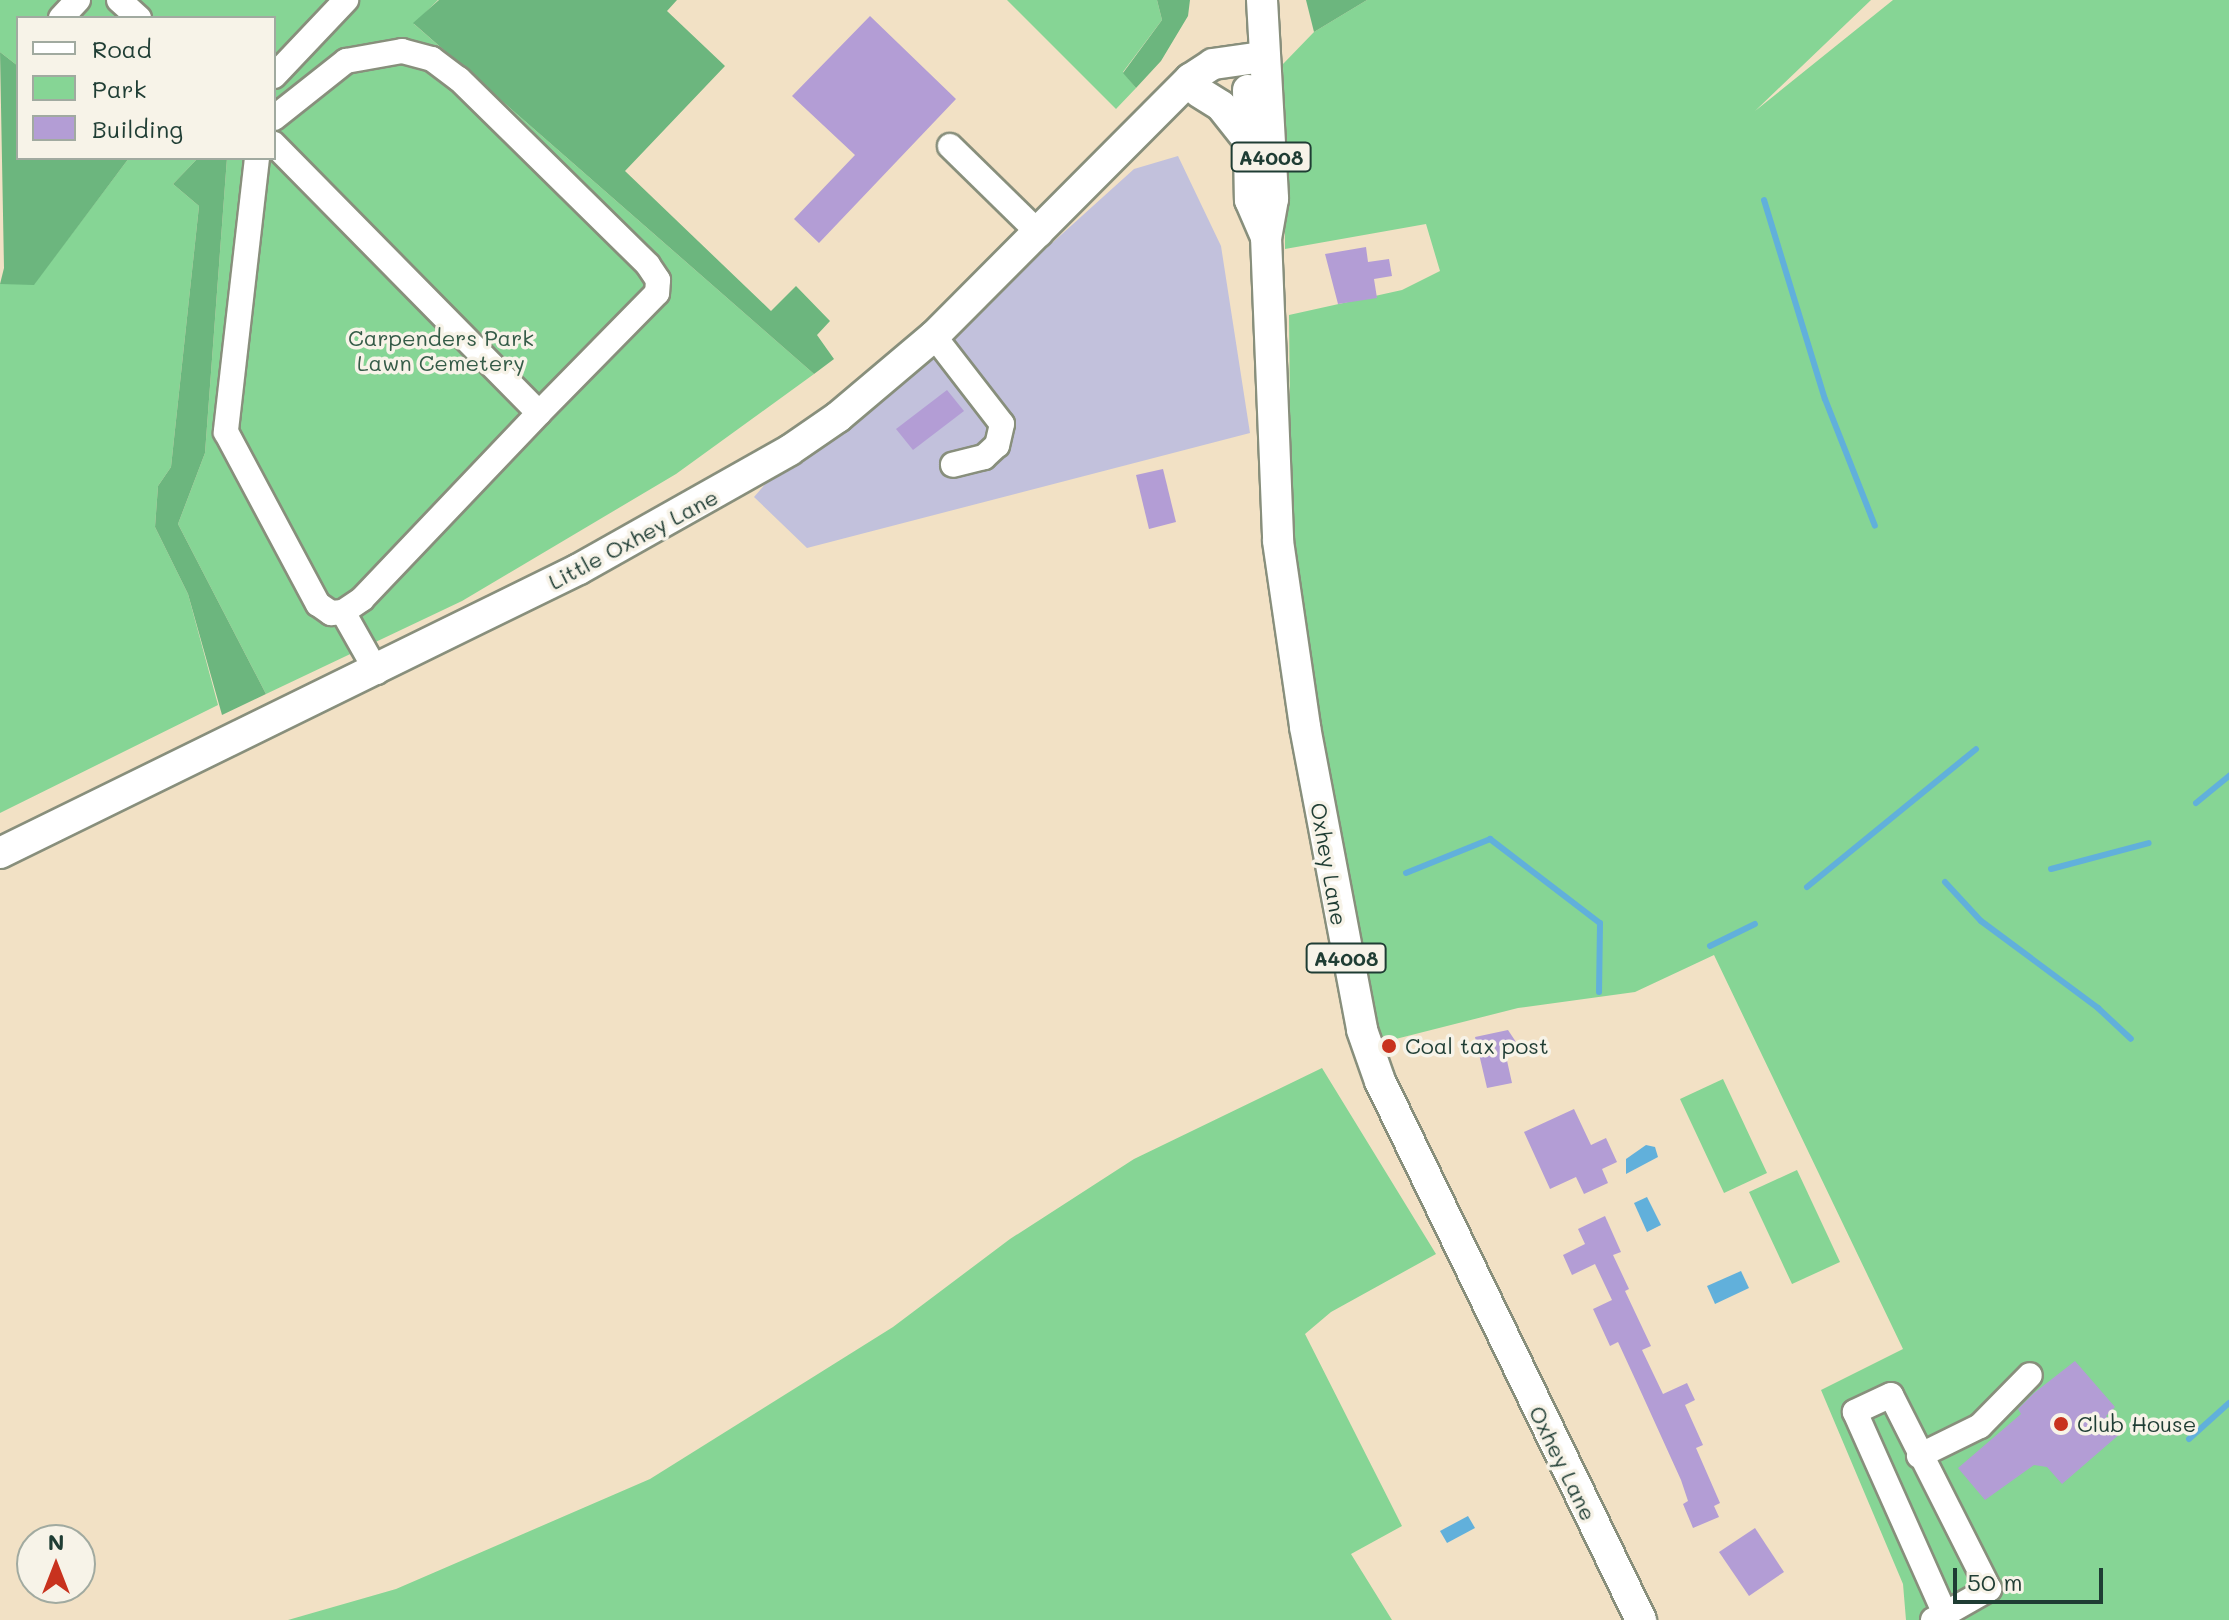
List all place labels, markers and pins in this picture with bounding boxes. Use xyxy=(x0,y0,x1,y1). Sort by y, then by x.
place label: Coal tax post xyxy=(1405,1033,1549,1059)
marker: Coal tax post xyxy=(1380,1037,1398,1055)
place label: Club House xyxy=(2077,1411,2196,1437)
marker: Club House xyxy=(2052,1415,2070,1433)

